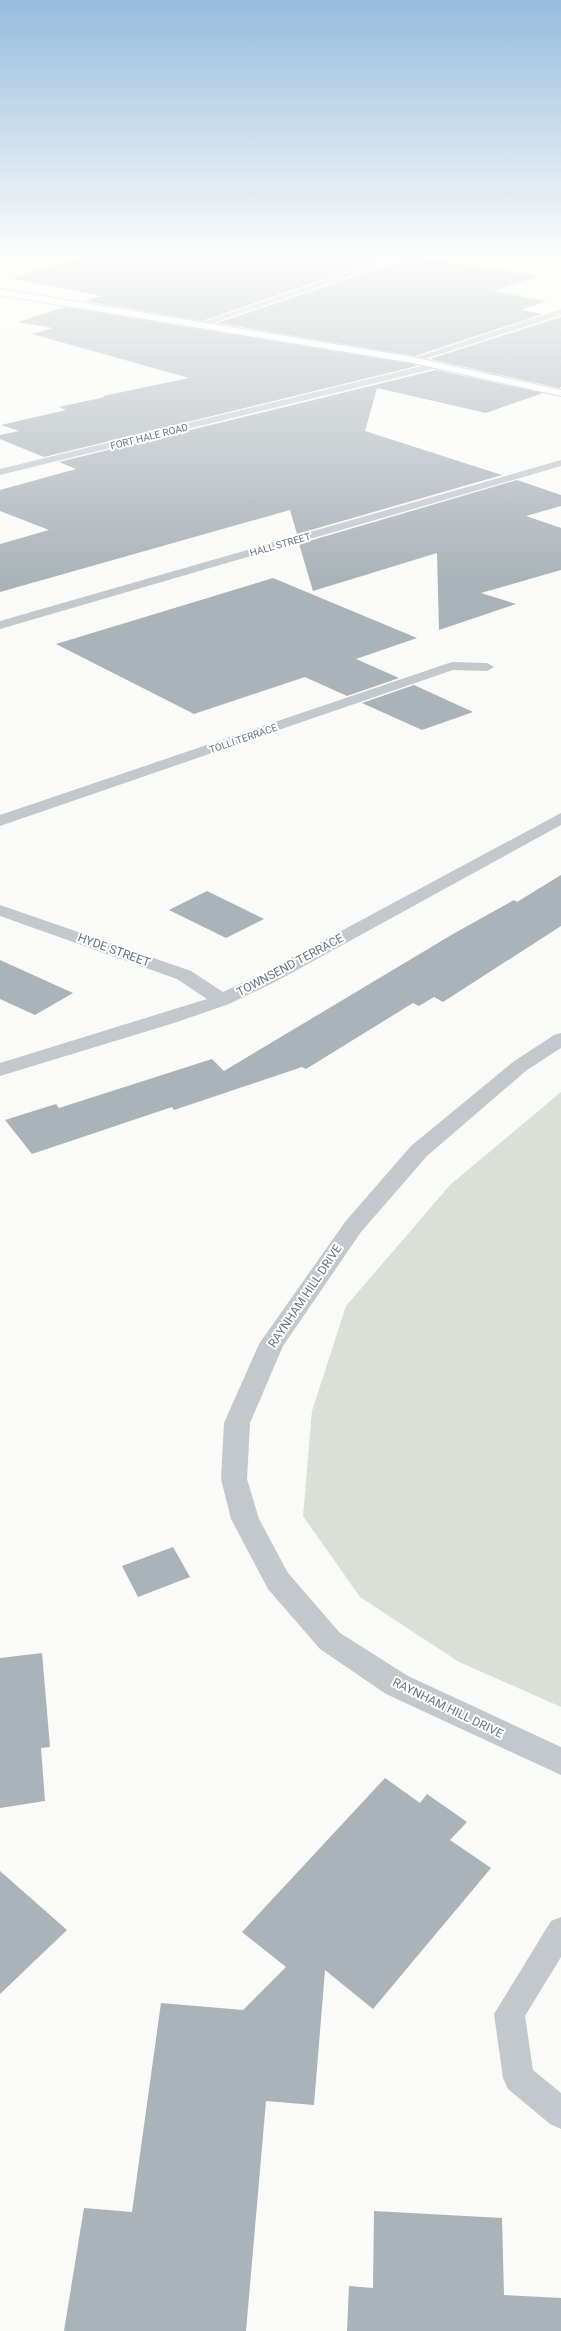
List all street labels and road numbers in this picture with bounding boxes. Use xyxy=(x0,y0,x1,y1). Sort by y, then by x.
street label: FORT HALE ROAD xyxy=(109,421,189,451)
street label: HALL STREET xyxy=(249,531,312,558)
street label: TOLLI TERRACE xyxy=(208,722,279,755)
street label: HYDE STREET xyxy=(76,930,152,970)
street label: TOWNSEND TERRACE xyxy=(234,931,346,999)
street label: RAYNHAM HILL DRIVE xyxy=(265,1242,345,1350)
street label: RAYNHAM HILL DRIVE xyxy=(391,1675,506,1741)

